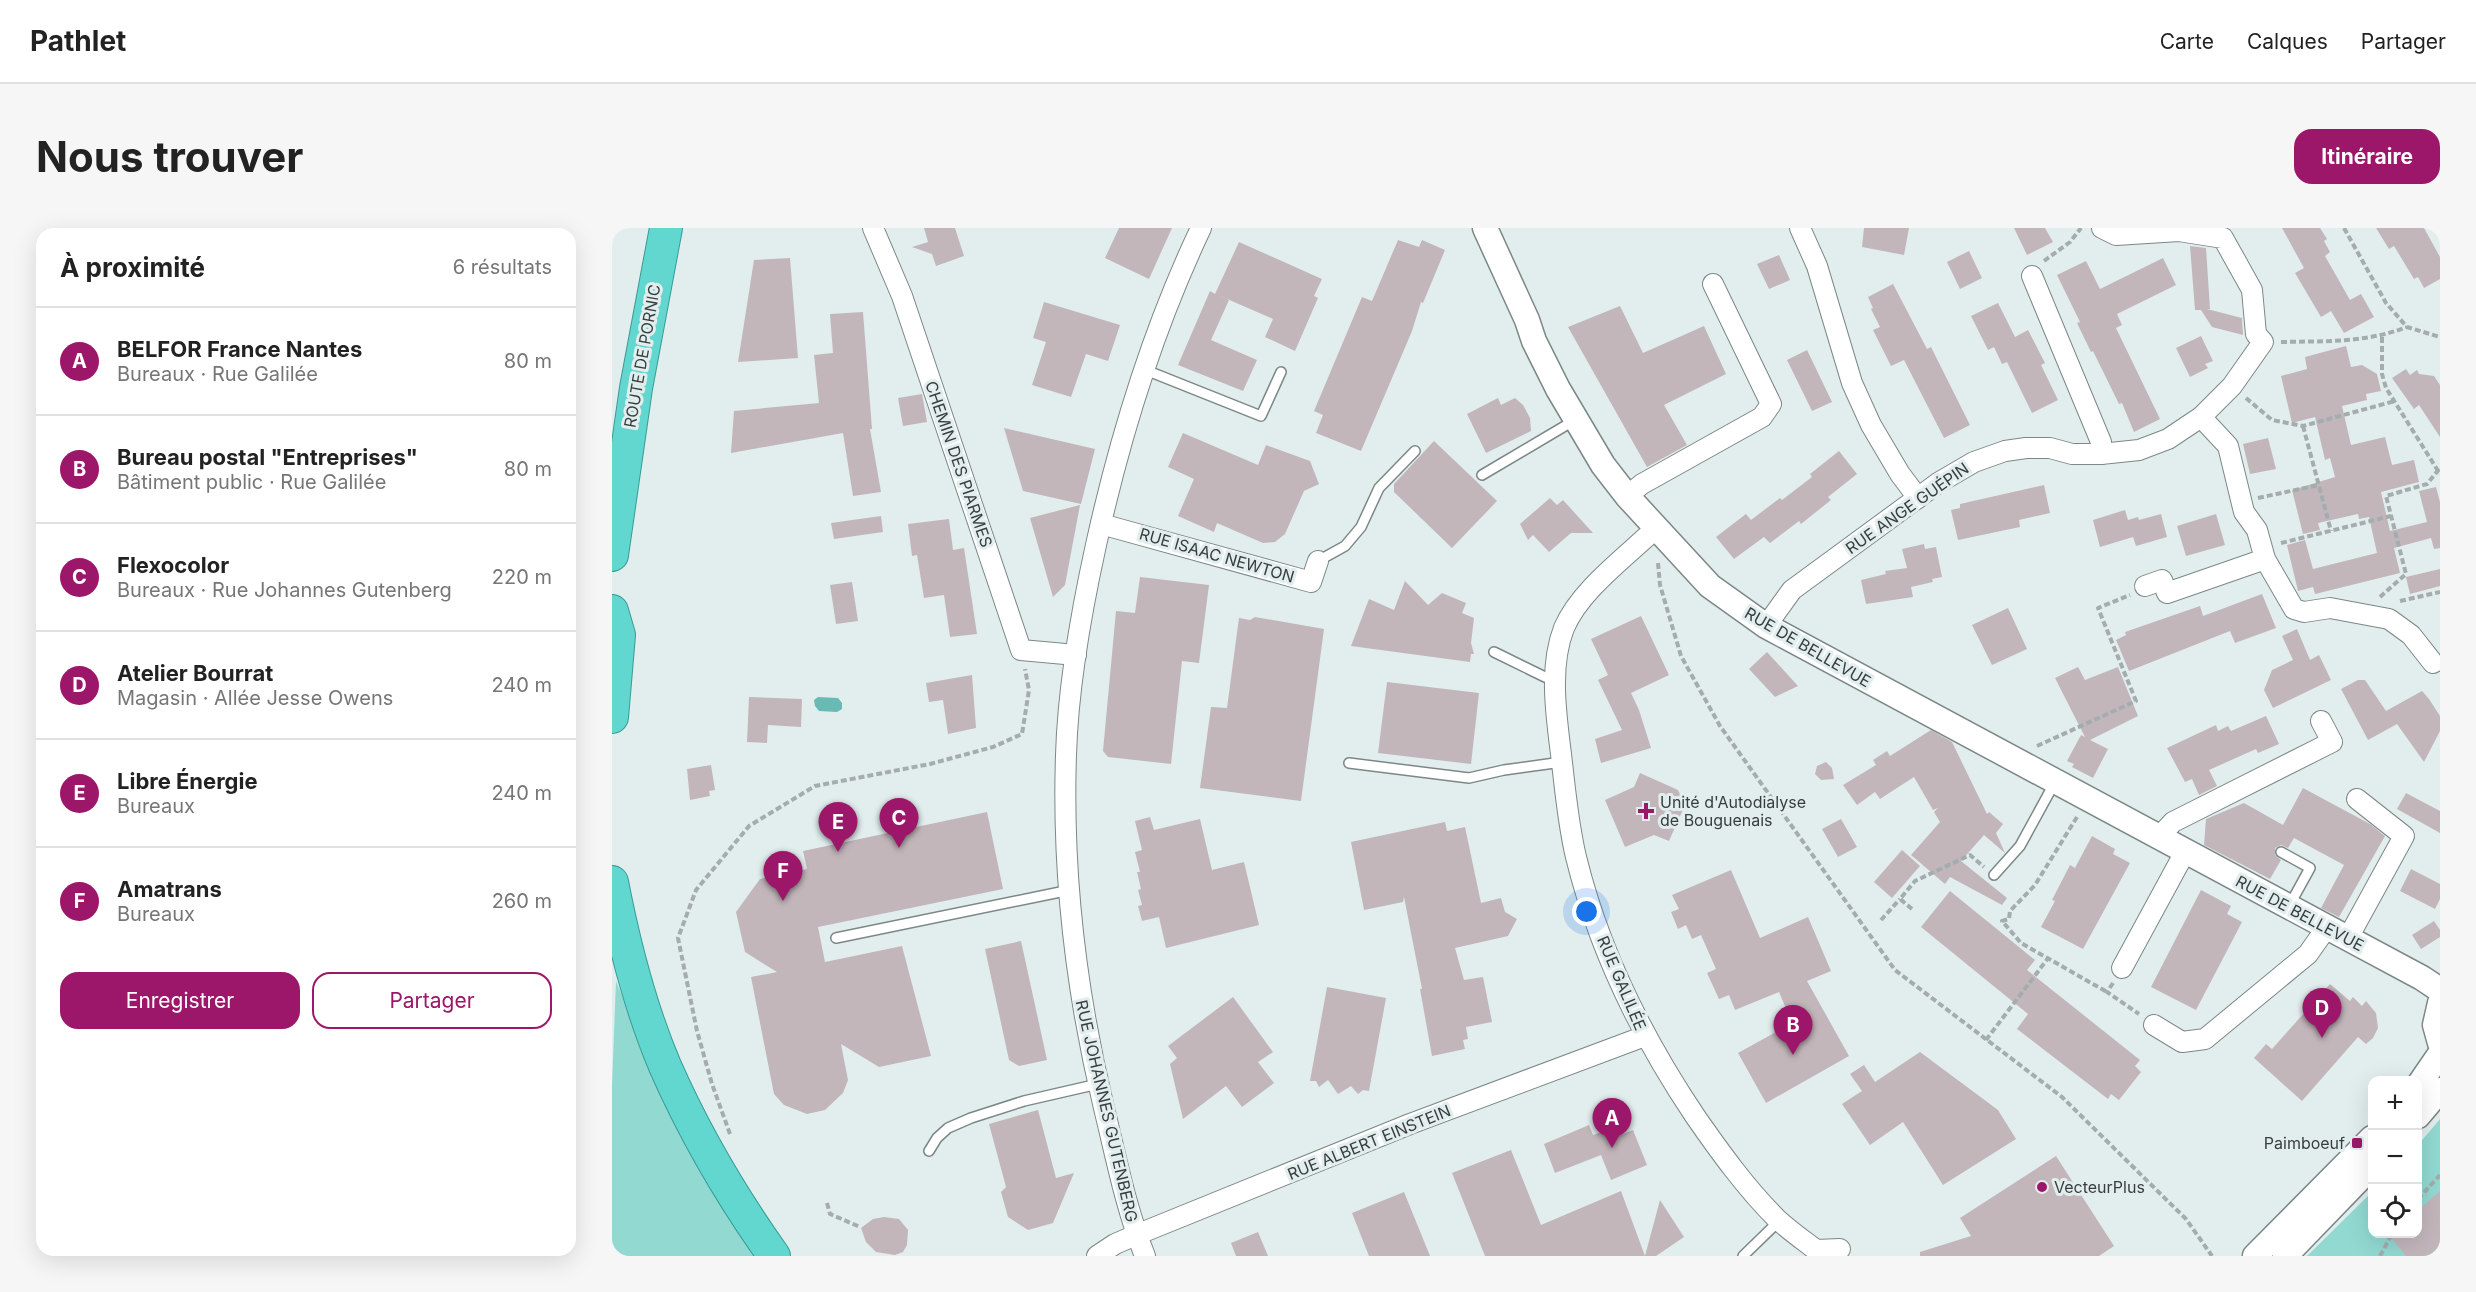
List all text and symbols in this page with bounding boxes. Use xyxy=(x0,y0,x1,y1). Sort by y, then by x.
text: Pathlet xyxy=(30,24,126,58)
text: Carte xyxy=(2160,29,2214,54)
text: Calques xyxy=(2247,29,2328,54)
text: Partager xyxy=(2361,29,2446,54)
button: Itinéraire xyxy=(2294,129,2440,184)
text: Nous trouver xyxy=(36,131,303,182)
text: À proximité xyxy=(60,252,205,283)
text: 6 résultats xyxy=(453,255,552,279)
street label: ROUTE DE PORNIC xyxy=(620,283,664,429)
text: BELFOR France Nantes xyxy=(117,336,362,362)
text: A xyxy=(72,349,87,373)
text: 80 m xyxy=(504,349,552,373)
text: Bureaux · Rue Galilée xyxy=(117,362,318,386)
street label: CHEMIN DES PIARMES xyxy=(921,378,997,550)
text: Bureau postal "Entreprises" xyxy=(117,444,418,470)
text: B xyxy=(73,457,86,481)
text: 80 m xyxy=(504,457,552,481)
street label: RUE ANGE GUÉPIN xyxy=(1842,458,1972,558)
text: Bâtiment public · Rue Galilée xyxy=(117,470,386,494)
street label: RUE ISAAC NEWTON xyxy=(1137,523,1297,587)
text: Flexocolor xyxy=(117,552,229,578)
text: C xyxy=(72,565,87,589)
text: 220 m xyxy=(492,565,552,589)
text: Bureaux · Rue Johannes Gutenberg xyxy=(117,578,452,602)
street label: RUE DE BELLEVUE xyxy=(1741,603,1875,691)
text: Atelier Bourrat xyxy=(117,660,273,686)
text: D xyxy=(72,673,87,697)
text: 240 m xyxy=(491,673,552,697)
text: Magasin · Allée Jesse Owens xyxy=(117,686,393,710)
text: Libre Énergie xyxy=(117,768,258,794)
text: E xyxy=(73,781,86,805)
text: 240 m xyxy=(491,781,552,805)
place label: Unité d'Autodialyse de Bouguenais xyxy=(1660,792,1806,830)
text: Bureaux xyxy=(117,794,195,818)
pin: C xyxy=(880,798,918,848)
pin: E xyxy=(818,802,858,852)
marker: Unité d'Autodialyse de Bouguenais xyxy=(1637,802,1655,820)
pin: F xyxy=(764,852,802,901)
street label: RUE DE BELLEVUE xyxy=(2232,871,2368,955)
text: Amatrans xyxy=(117,876,222,902)
text: F xyxy=(74,889,85,913)
text: 260 m xyxy=(492,889,552,913)
your location xyxy=(1572,897,1601,926)
text: Bureaux xyxy=(117,902,195,926)
street label: RUE GALILÉE xyxy=(1593,933,1651,1033)
button: Enregistrer xyxy=(60,972,300,1029)
button: Partager xyxy=(312,972,552,1029)
pin: D xyxy=(2302,988,2342,1038)
street label: RUE JOHANNES GUTENBERG xyxy=(1072,998,1142,1224)
pin: B xyxy=(1774,1006,1812,1055)
map controls xyxy=(2368,1076,2422,1238)
button: + xyxy=(2368,1076,2422,1130)
pin: A xyxy=(1592,1098,1632,1148)
street label: RUE ALBERT EINSTEIN xyxy=(1285,1100,1453,1184)
button: − xyxy=(2368,1130,2422,1184)
place label: Paimboeuf xyxy=(2264,1133,2345,1153)
marker: Paimboeuf xyxy=(2350,1136,2364,1150)
place label: VecteurPlus xyxy=(2054,1177,2145,1197)
marker: VecteurPlus xyxy=(2035,1180,2049,1194)
button: locate xyxy=(2368,1184,2422,1238)

